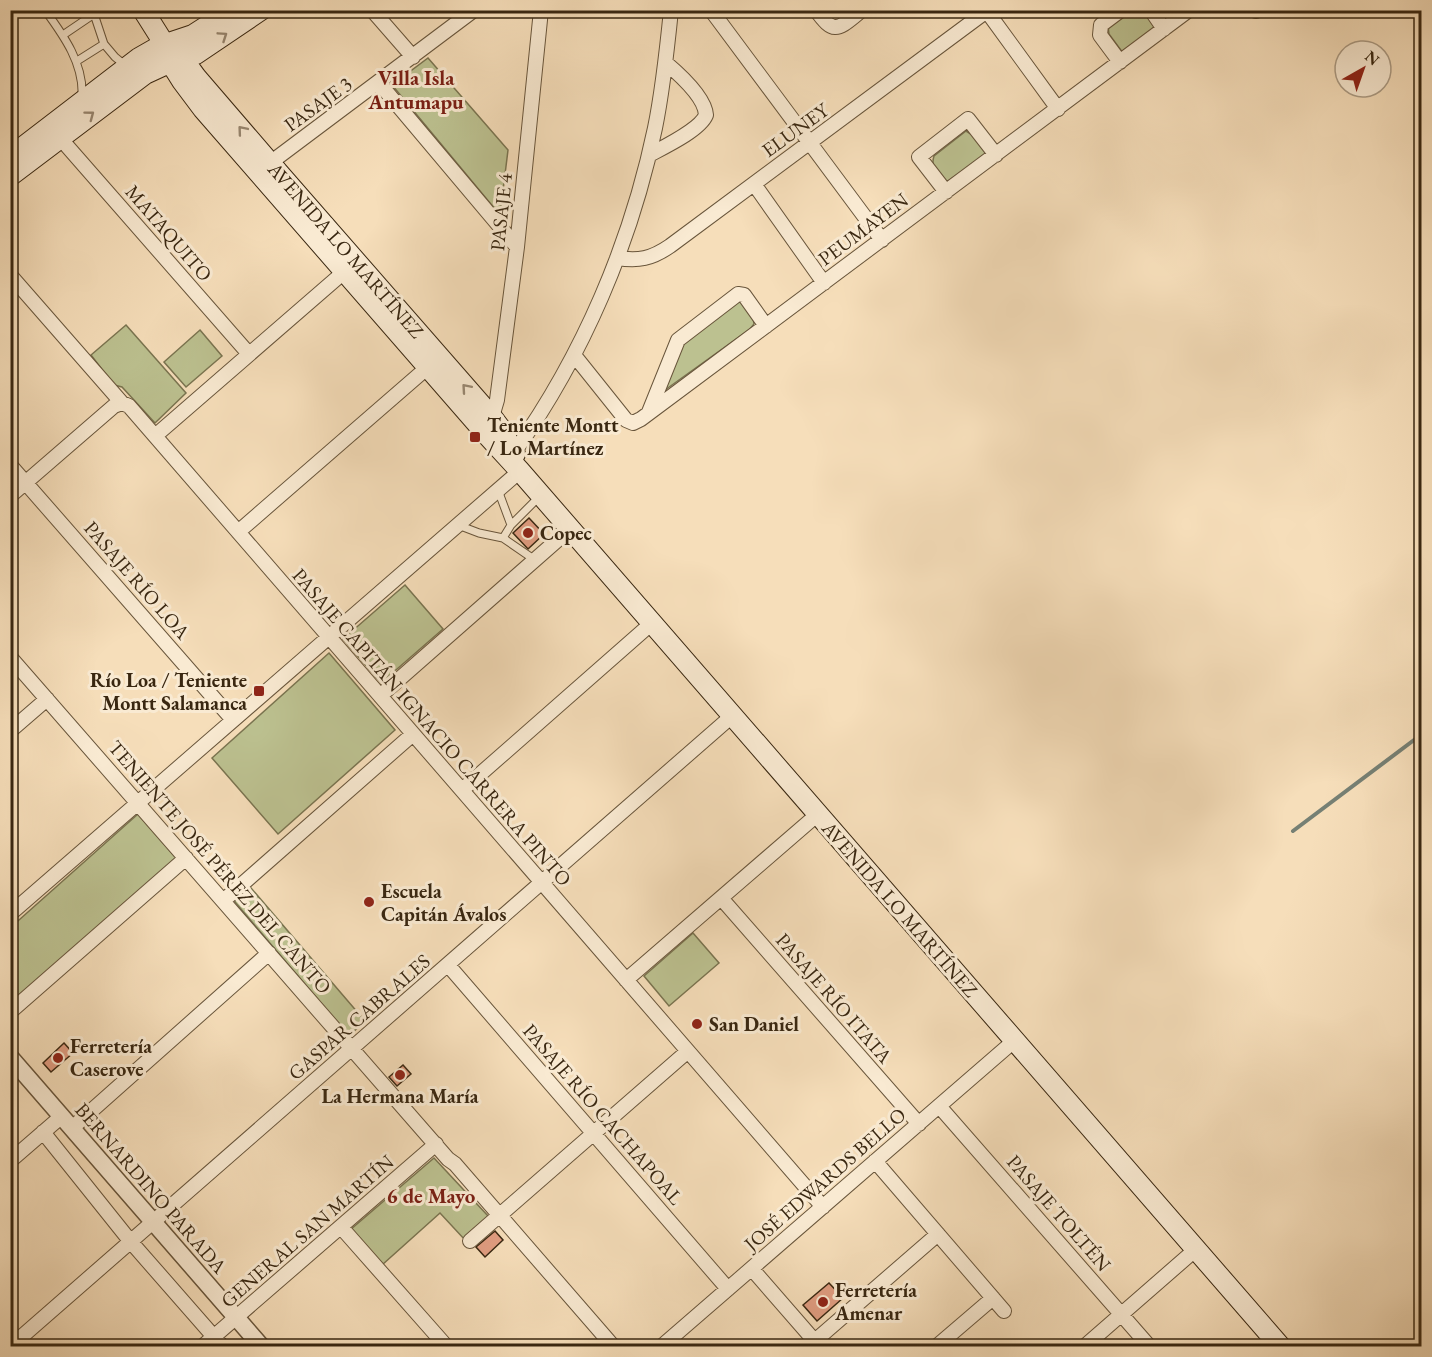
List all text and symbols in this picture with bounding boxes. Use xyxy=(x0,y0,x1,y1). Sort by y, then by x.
one-way arrow xyxy=(216,32,227,43)
north arrow xyxy=(1333,39,1393,99)
text: N xyxy=(1361,46,1384,70)
district label: Villa Isla Antumapu xyxy=(367,64,464,115)
street label: PASAJE 3 xyxy=(279,71,357,137)
street label: ELUNEY xyxy=(756,96,835,163)
one-way arrow xyxy=(84,111,95,122)
one-way arrow xyxy=(238,126,249,137)
street label: AVENIDA LO MARTÍNEZ xyxy=(262,156,430,343)
street label: PASAJE 4 xyxy=(484,172,518,252)
street label: MATAQUITO xyxy=(120,179,218,287)
street label: PEUMAYEN xyxy=(813,187,913,271)
one-way arrow xyxy=(462,384,473,395)
place label: Teniente Montt / Lo Martínez xyxy=(487,412,619,461)
marker: Teniente Montt / Lo Martínez xyxy=(468,430,482,444)
street label: PASAJE RÍO LOA xyxy=(78,515,196,645)
place label: Copec xyxy=(540,520,592,546)
marker: Copec xyxy=(521,526,535,540)
street label: PASAJE CAPITÁN IGNACIO CARRERA PINTO xyxy=(287,563,577,891)
place label: Río Loa / Teniente Montt Salamanca xyxy=(90,667,247,716)
marker: Río Loa / Teniente Montt Salamanca xyxy=(252,684,266,698)
street label: TENIENTE JOSÉ PÉREZ DEL CANTO xyxy=(103,735,337,999)
street label: AVENIDA LO MARTÍNEZ xyxy=(816,815,984,1002)
place label: Escuela Capitán Ávalos xyxy=(381,878,506,927)
marker: Escuela Capitán Ávalos xyxy=(362,895,376,909)
street label: PASAJE RÍO ITATA xyxy=(770,927,898,1069)
street label: GASPAR CABRALES xyxy=(283,948,435,1086)
place label: San Daniel xyxy=(709,1011,799,1037)
marker: San Daniel xyxy=(690,1017,704,1031)
street label: PASAJE RÍO CACHAPOAL xyxy=(517,1018,689,1210)
place label: Ferretería Caserove xyxy=(70,1033,152,1082)
marker: Ferretería Caserove xyxy=(51,1051,65,1065)
marker: La Hermana María xyxy=(393,1068,407,1082)
place label: La Hermana María xyxy=(321,1083,479,1109)
street label: BERNARDINO PARADA xyxy=(70,1097,233,1279)
street label: JOSÉ EDWARDS BELLO xyxy=(737,1102,911,1258)
street label: GENERAL SAN MARTÍN xyxy=(215,1149,399,1313)
street label: PASAJE TOLTÉN xyxy=(1001,1149,1117,1277)
district label: 6 de Mayo xyxy=(387,1182,476,1209)
place label: Ferretería Amenar xyxy=(834,1277,917,1326)
marker: Ferretería Amenar xyxy=(816,1295,830,1309)

